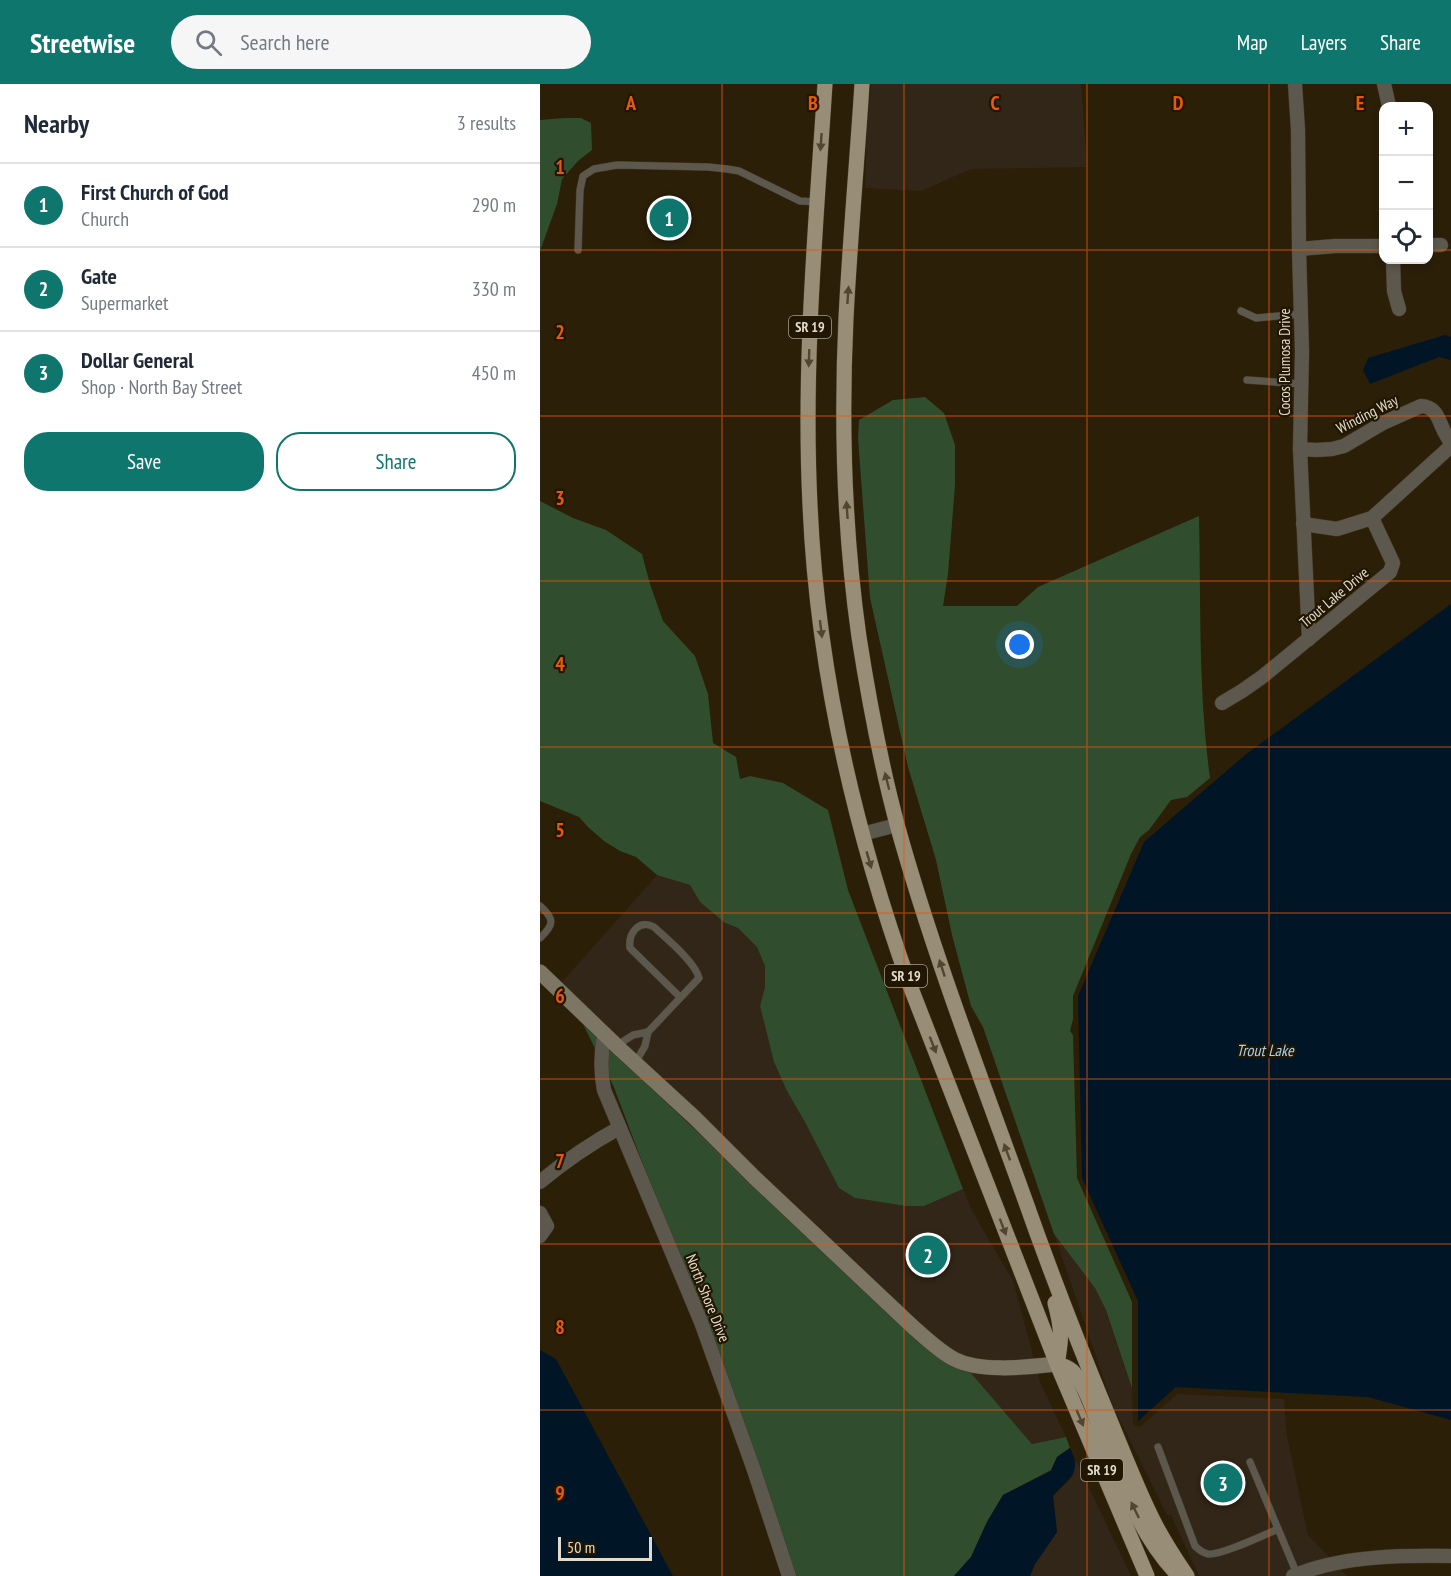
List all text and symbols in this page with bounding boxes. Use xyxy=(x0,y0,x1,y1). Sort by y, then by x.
search box xyxy=(171,15,591,69)
text: Streetwise xyxy=(30,24,135,61)
icon: search xyxy=(192,26,225,59)
text: Search here xyxy=(240,28,330,56)
text: Map xyxy=(1237,29,1268,56)
text: Layers xyxy=(1301,29,1347,56)
text: Share xyxy=(1380,29,1421,56)
text: A xyxy=(625,90,637,116)
text: B xyxy=(808,90,818,116)
text: C xyxy=(990,90,1000,116)
text: D xyxy=(1173,90,1184,116)
text: E xyxy=(1356,90,1364,116)
map controls xyxy=(1379,102,1433,264)
button: + xyxy=(1379,102,1433,156)
text: Nearby xyxy=(24,107,89,140)
text: 3 results xyxy=(457,110,516,136)
one-way arrow xyxy=(817,133,826,152)
text: 1 xyxy=(555,154,565,180)
button: − xyxy=(1379,156,1433,210)
text: First Church of God xyxy=(81,178,229,206)
text: 1 xyxy=(39,192,48,218)
text: 290 m xyxy=(472,192,516,218)
pin: 1 xyxy=(650,196,688,240)
text: Church xyxy=(81,206,129,232)
button: locate xyxy=(1379,210,1433,264)
text: Gate xyxy=(81,262,117,290)
text: 2 xyxy=(39,276,48,302)
text: 330 m xyxy=(472,276,516,302)
one-way arrow xyxy=(843,285,852,304)
text: Supermarket xyxy=(81,290,169,316)
street label: Cocos Plumosa Drive xyxy=(1275,308,1294,416)
road number: SR 19 xyxy=(789,316,831,338)
text: 2 xyxy=(555,319,565,345)
text: Dollar General xyxy=(81,346,194,374)
one-way arrow xyxy=(804,349,813,368)
text: 3 xyxy=(39,360,48,386)
text: 450 m xyxy=(472,360,516,386)
text: Shop · North Bay Street xyxy=(81,374,242,400)
street label: Winding Way xyxy=(1333,390,1401,438)
button: Save xyxy=(24,432,264,491)
button: Share xyxy=(276,432,516,491)
text: 3 xyxy=(555,485,565,511)
one-way arrow xyxy=(843,501,852,520)
street label: Trout Lake Drive xyxy=(1296,563,1372,631)
one-way arrow xyxy=(817,619,826,638)
your location xyxy=(1005,630,1034,659)
text: 4 xyxy=(555,651,565,677)
one-way arrow xyxy=(881,772,891,791)
text: 5 xyxy=(555,817,565,843)
one-way arrow xyxy=(865,851,875,870)
one-way arrow xyxy=(936,959,946,977)
road number: SR 19 xyxy=(885,965,927,987)
text: 6 xyxy=(555,983,565,1009)
one-way arrow xyxy=(928,1036,938,1054)
water label: Trout Lake xyxy=(1236,1040,1295,1060)
one-way arrow xyxy=(1002,1143,1012,1161)
text: 7 xyxy=(555,1148,565,1174)
one-way arrow xyxy=(999,1218,1009,1236)
pin: 2 xyxy=(908,1232,948,1278)
street label: North Shore Drive xyxy=(682,1251,734,1345)
text: 8 xyxy=(555,1314,565,1340)
one-way arrow xyxy=(1075,1410,1085,1428)
road number: SR 19 xyxy=(1081,1459,1123,1481)
pin: 3 xyxy=(1204,1460,1242,1506)
text: 9 xyxy=(555,1480,565,1506)
one-way arrow xyxy=(1130,1502,1139,1519)
scale bar xyxy=(558,1534,652,1562)
text: 50 m xyxy=(567,1537,595,1557)

